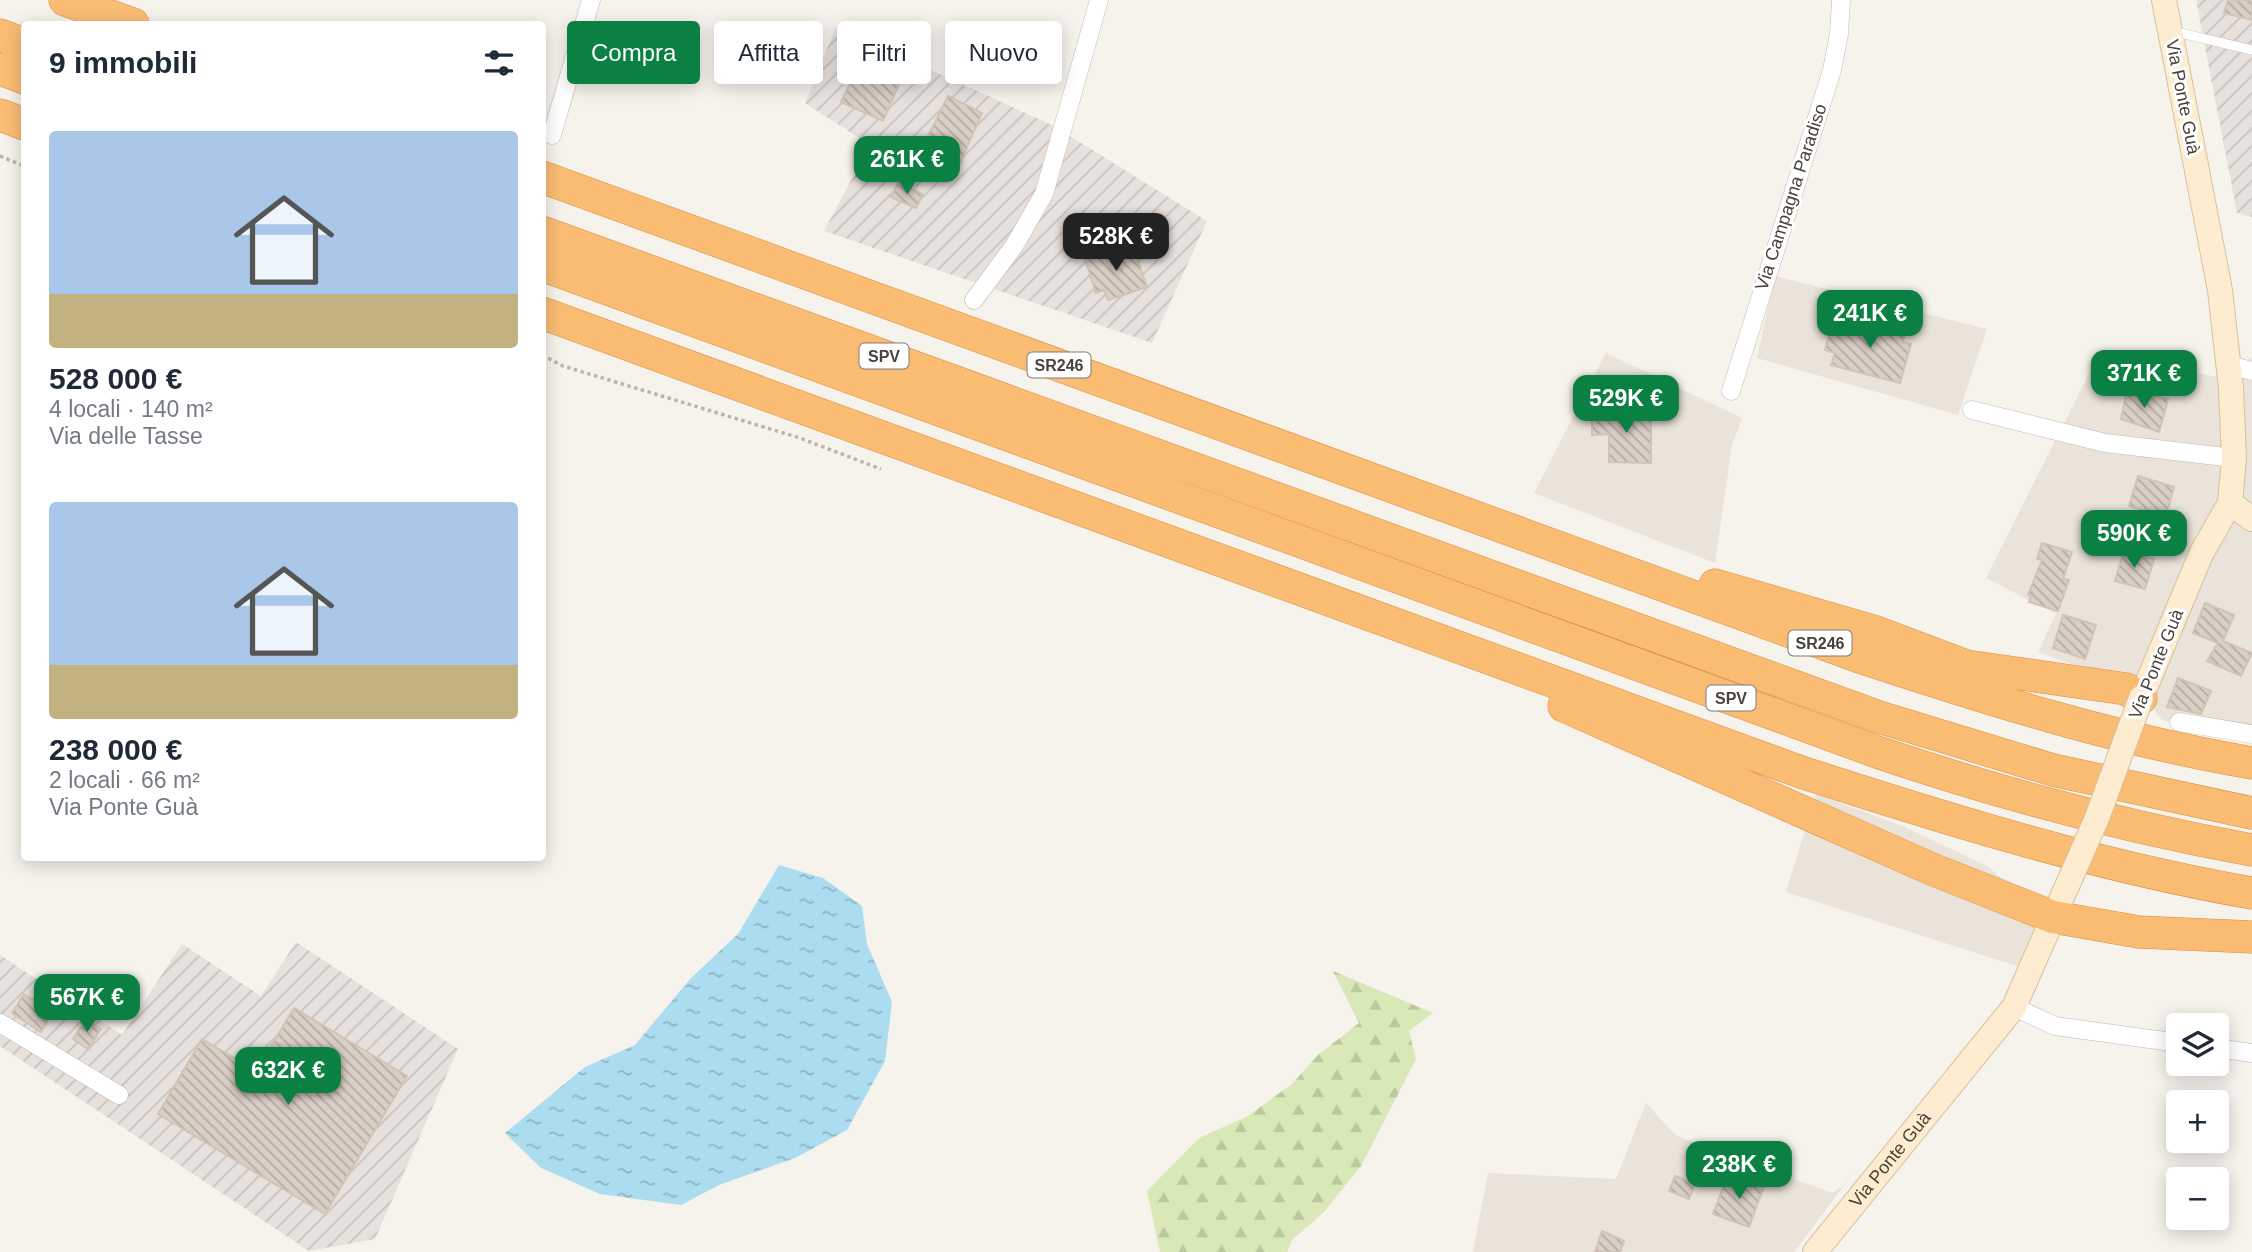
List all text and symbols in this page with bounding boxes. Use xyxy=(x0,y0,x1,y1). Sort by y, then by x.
chip: Compra xyxy=(567,21,700,84)
chip: Affitta xyxy=(714,21,823,84)
chip: Filtri xyxy=(837,21,931,84)
chip: Nuovo xyxy=(945,21,1062,84)
street label: Via Ponte Guà xyxy=(2162,38,2204,157)
icon: filters xyxy=(480,44,518,82)
text: 9 immobili xyxy=(49,46,197,79)
street label: Via Campagna Paradiso xyxy=(1751,101,1831,293)
pin: 261K € xyxy=(850,136,964,196)
text: 261K € xyxy=(870,146,944,172)
icon: home xyxy=(221,177,347,303)
pin: 528K € xyxy=(1059,214,1173,273)
text: 528K € xyxy=(1079,223,1153,249)
pin: 241K € xyxy=(1813,290,1927,350)
text: 241K € xyxy=(1833,300,1907,326)
road number: SPV xyxy=(860,344,908,368)
pin: 371K € xyxy=(2087,350,2201,410)
road number: SR246 xyxy=(1028,352,1090,378)
text: 371K € xyxy=(2107,360,2181,386)
text: 528 000 € xyxy=(49,362,182,395)
pin: 529K € xyxy=(1569,376,1683,435)
text: 529K € xyxy=(1589,385,1663,411)
text: 4 locali · 140 m² xyxy=(49,396,213,422)
text: Via delle Tasse xyxy=(49,423,203,449)
pin: 590K € xyxy=(2077,510,2191,570)
text: 590K € xyxy=(2097,520,2171,546)
icon: home xyxy=(221,548,347,674)
street label: Via Ponte Guà xyxy=(2125,605,2188,722)
road number: SR246 xyxy=(1788,630,1852,656)
road number: SPV xyxy=(1706,685,1756,710)
text: 238 000 € xyxy=(49,733,182,766)
text: 2 locali · 66 m² xyxy=(49,767,200,793)
text: Via Ponte Guà xyxy=(49,794,198,820)
pin: 567K € xyxy=(30,974,144,1034)
text: 567K € xyxy=(50,984,124,1010)
map controls xyxy=(2166,1013,2229,1230)
button: layers xyxy=(2166,1013,2229,1076)
pin: 632K € xyxy=(231,1048,345,1107)
text: 632K € xyxy=(251,1057,325,1083)
button: + xyxy=(2166,1090,2229,1153)
street label: Via Ponte Guà xyxy=(1845,1107,1935,1211)
pin: 238K € xyxy=(1682,1142,1796,1201)
text: 238K € xyxy=(1702,1151,1776,1177)
button: − xyxy=(2166,1167,2229,1230)

